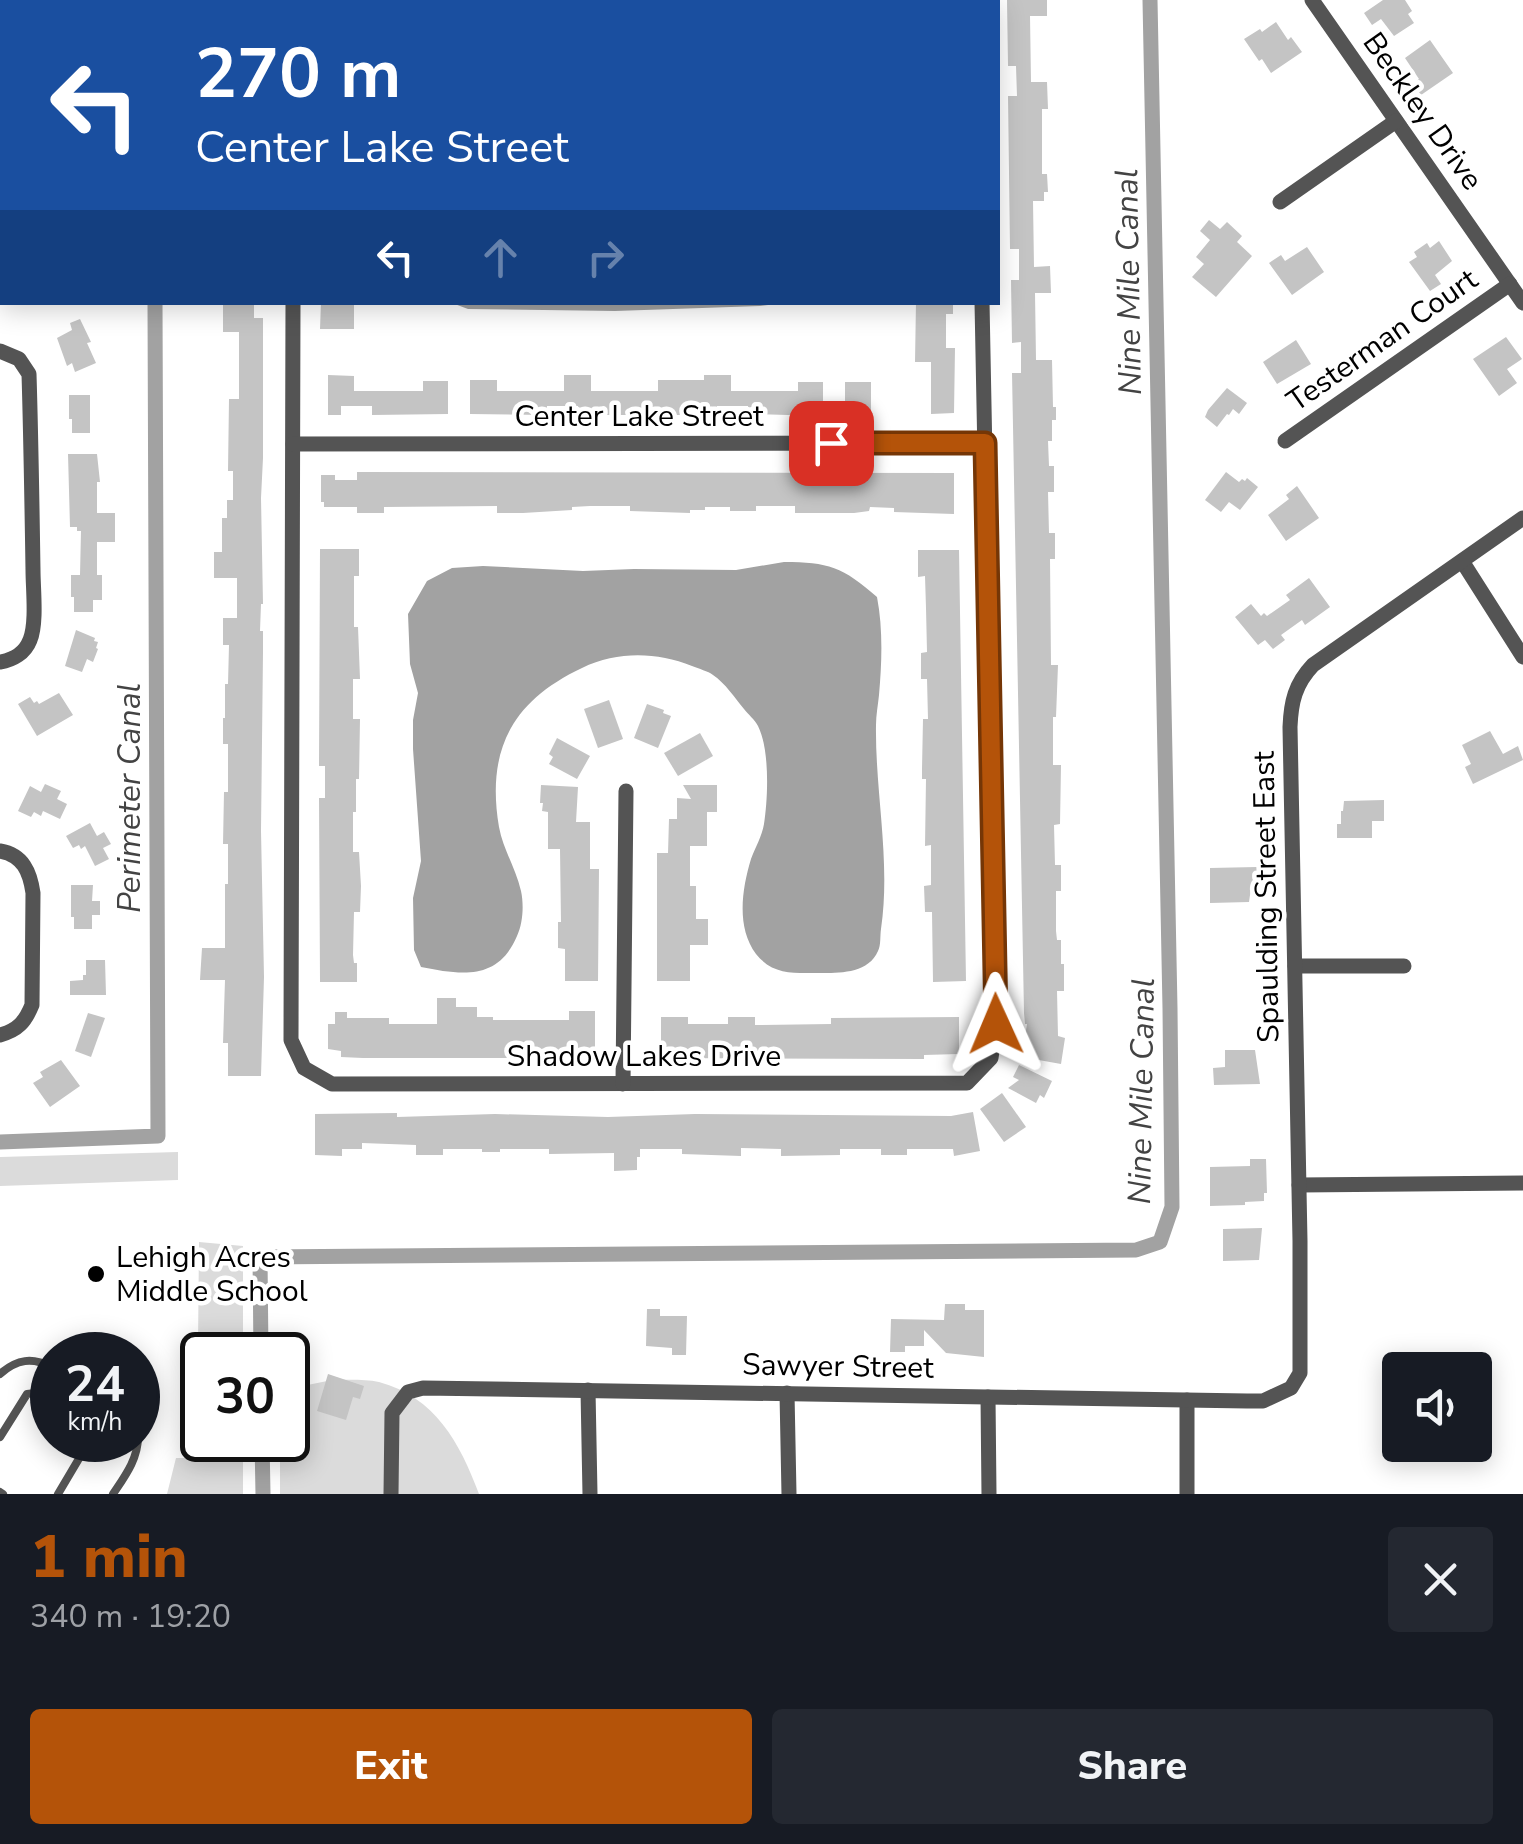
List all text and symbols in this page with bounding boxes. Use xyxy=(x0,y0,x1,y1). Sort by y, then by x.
street label: Beckley Drive xyxy=(1353,24,1492,198)
text: 270 m xyxy=(195,26,401,122)
icon: left xyxy=(30,40,160,170)
text: Center Lake Street xyxy=(195,117,569,178)
water label: Nine Mile Canal xyxy=(1105,168,1152,396)
icon: left xyxy=(368,230,423,285)
icon: ahead xyxy=(473,230,528,285)
icon: right xyxy=(578,230,633,285)
street label: Testerman Court xyxy=(1279,259,1486,421)
street label: Center Lake Street xyxy=(514,396,764,437)
pin xyxy=(789,401,874,486)
icon: arrive xyxy=(804,416,859,471)
water label: Perimeter Canal xyxy=(108,683,151,913)
street label: Spaulding Street East xyxy=(1243,750,1290,1043)
position arrow xyxy=(944,972,1048,1076)
water label: Nine Mile Canal xyxy=(1118,977,1165,1205)
street label: Shadow Lakes Drive xyxy=(507,1036,781,1077)
place label: Lehigh Acres Middle School xyxy=(116,1237,308,1312)
marker: Lehigh Acres Middle School xyxy=(85,1263,107,1285)
speed limit sign: 30 xyxy=(180,1332,310,1462)
street label: Sawyer Street xyxy=(742,1344,935,1389)
text: 24 xyxy=(65,1350,125,1419)
map controls xyxy=(1382,1352,1492,1462)
button: sound xyxy=(1382,1352,1492,1462)
text: km/h xyxy=(67,1405,123,1439)
text: 1 min xyxy=(30,1516,188,1598)
button: close xyxy=(1388,1527,1493,1632)
text: 340 m · 19:20 xyxy=(30,1595,231,1638)
button: Exit xyxy=(30,1709,752,1824)
button: Share xyxy=(772,1709,1493,1824)

